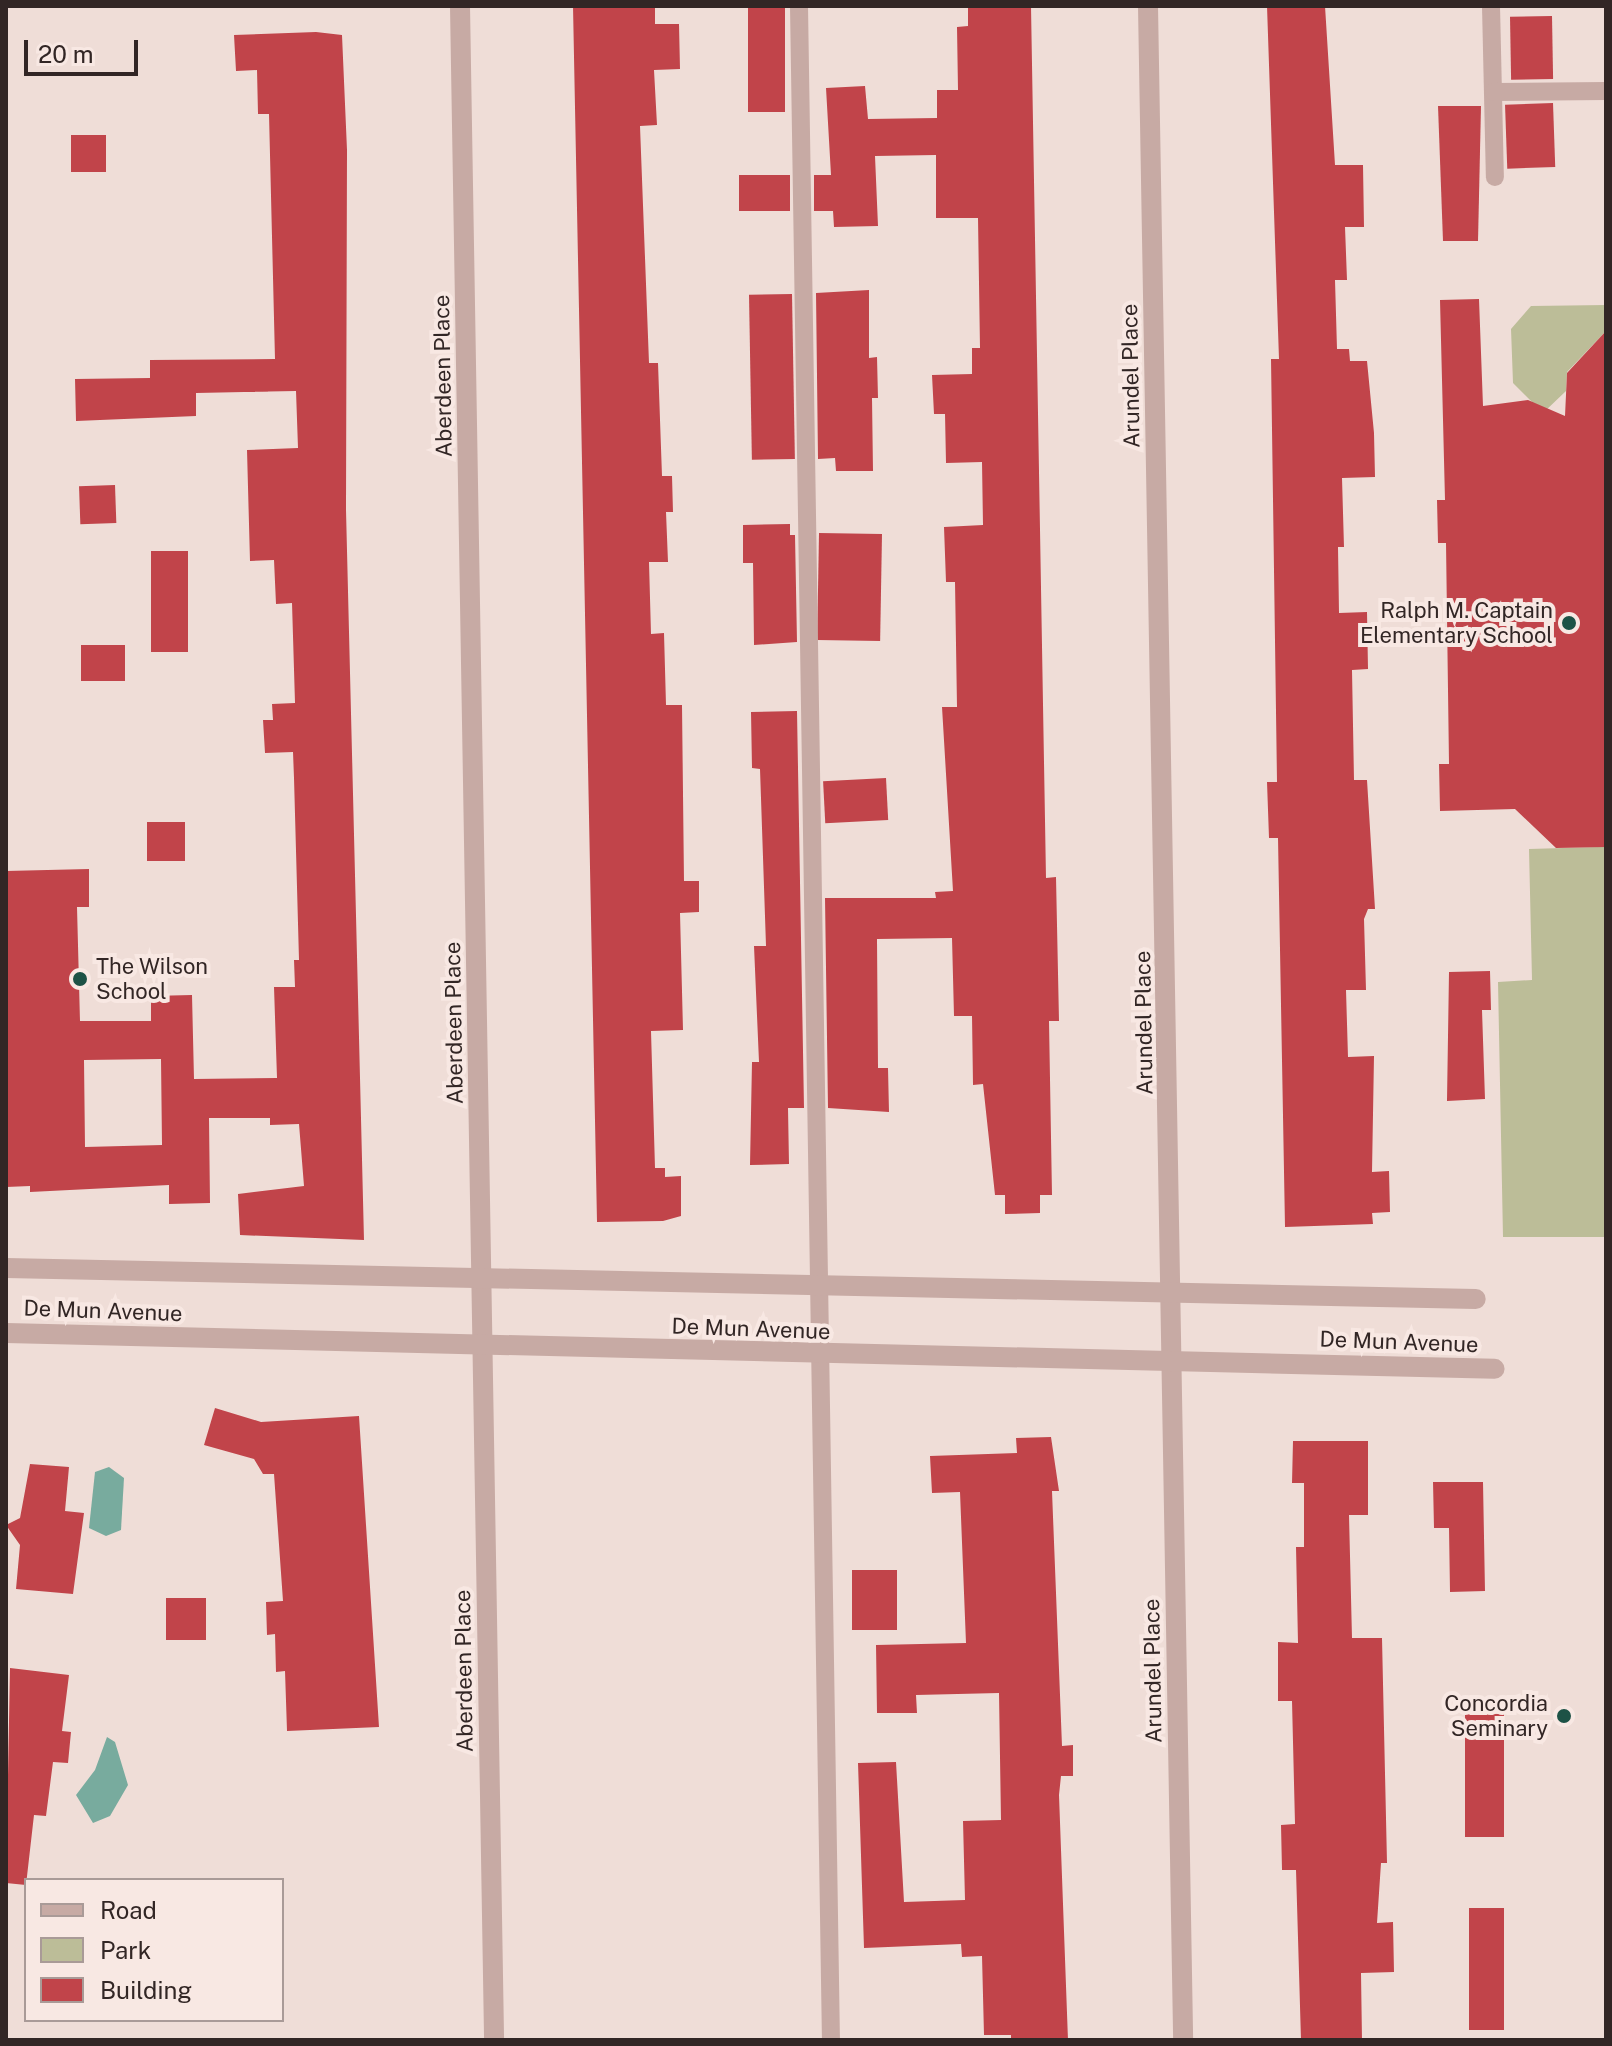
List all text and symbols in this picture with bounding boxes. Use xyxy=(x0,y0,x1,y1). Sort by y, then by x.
scale bar xyxy=(28,24,142,74)
text: 20 m xyxy=(38,40,94,68)
street label: Aberdeen Place xyxy=(428,294,458,458)
street label: Arundel Place xyxy=(1117,304,1145,448)
place label: Ralph M. Captain Elementary School xyxy=(1360,597,1553,648)
marker: Ralph M. Captain Elementary School xyxy=(1560,614,1578,632)
street label: Aberdeen Place xyxy=(439,941,469,1105)
street label: Arundel Place xyxy=(1130,951,1158,1095)
place label: The Wilson School xyxy=(96,953,209,1004)
marker: The Wilson School xyxy=(71,970,89,988)
street label: De Mun Avenue xyxy=(23,1295,183,1327)
street label: De Mun Avenue xyxy=(671,1313,831,1345)
street label: De Mun Avenue xyxy=(1319,1326,1479,1358)
street label: Aberdeen Place xyxy=(449,1589,479,1753)
street label: Arundel Place xyxy=(1139,1599,1167,1743)
place label: Concordia Seminary xyxy=(1444,1690,1548,1742)
marker: Concordia Seminary xyxy=(1555,1707,1573,1725)
legend xyxy=(24,1878,284,2022)
text: Road xyxy=(100,1896,157,1924)
text: Park xyxy=(100,1936,151,1964)
text: Building xyxy=(100,1976,192,2004)

